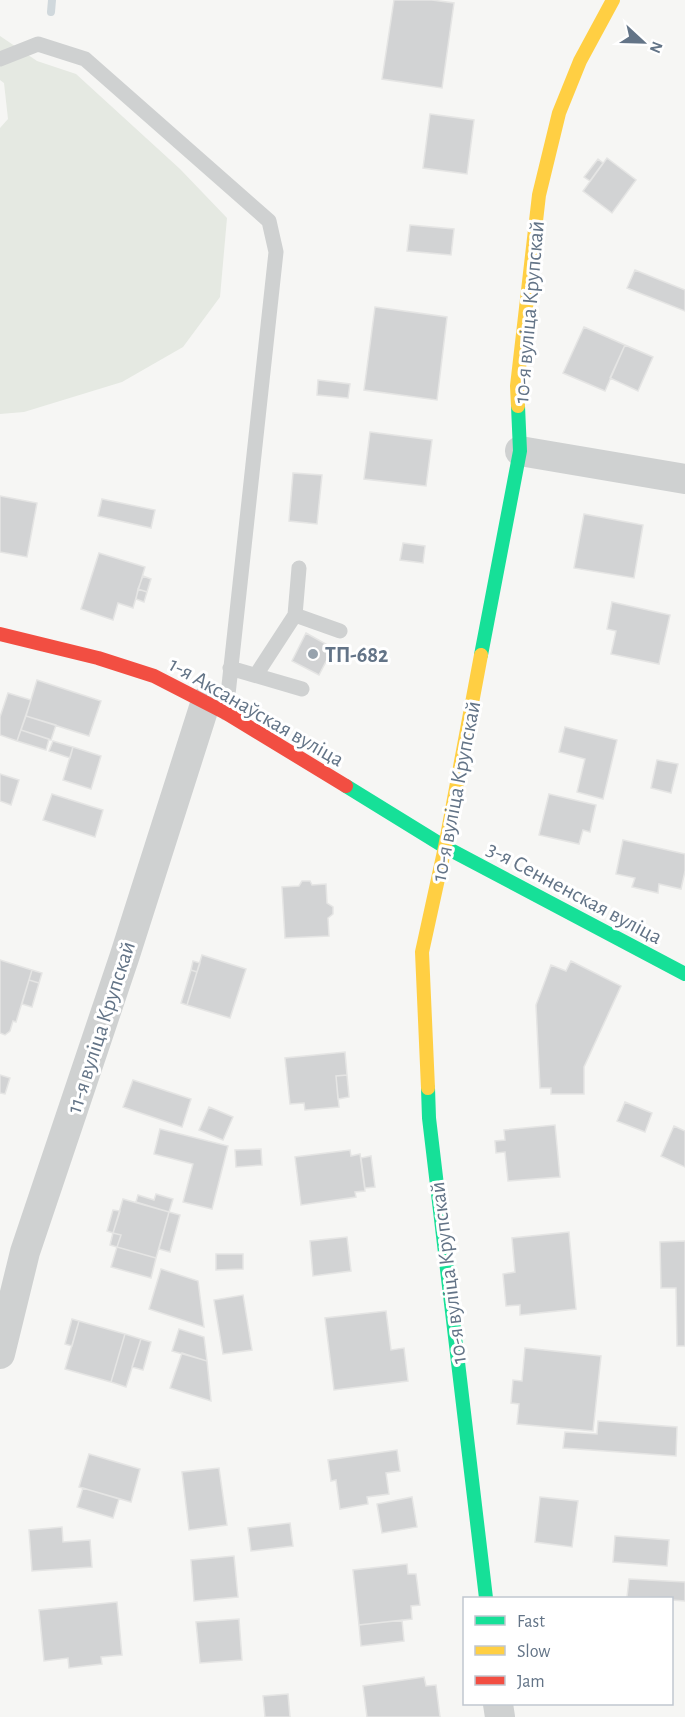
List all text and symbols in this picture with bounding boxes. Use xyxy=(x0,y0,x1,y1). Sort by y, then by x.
north arrow xyxy=(613,12,673,72)
text: N xyxy=(646,39,665,55)
street label: 10-я вуліца Крупскай xyxy=(510,220,548,404)
place label: ТП-682 xyxy=(325,644,388,666)
marker: ТП-682 xyxy=(306,647,320,661)
street label: 1-я Аксанаўская вуліца xyxy=(165,653,348,771)
street label: 10-я вуліца Крупскай xyxy=(428,699,484,883)
street label: 3-я Сенненская вуліца xyxy=(483,837,666,948)
street label: 11-я вуліца Крупскай xyxy=(63,939,139,1116)
street label: 10-я вуліца Крупскай xyxy=(426,1180,470,1365)
legend xyxy=(463,1597,673,1705)
text: Fast xyxy=(517,1613,545,1631)
text: Slow xyxy=(517,1643,550,1661)
text: Jam xyxy=(517,1673,545,1691)

